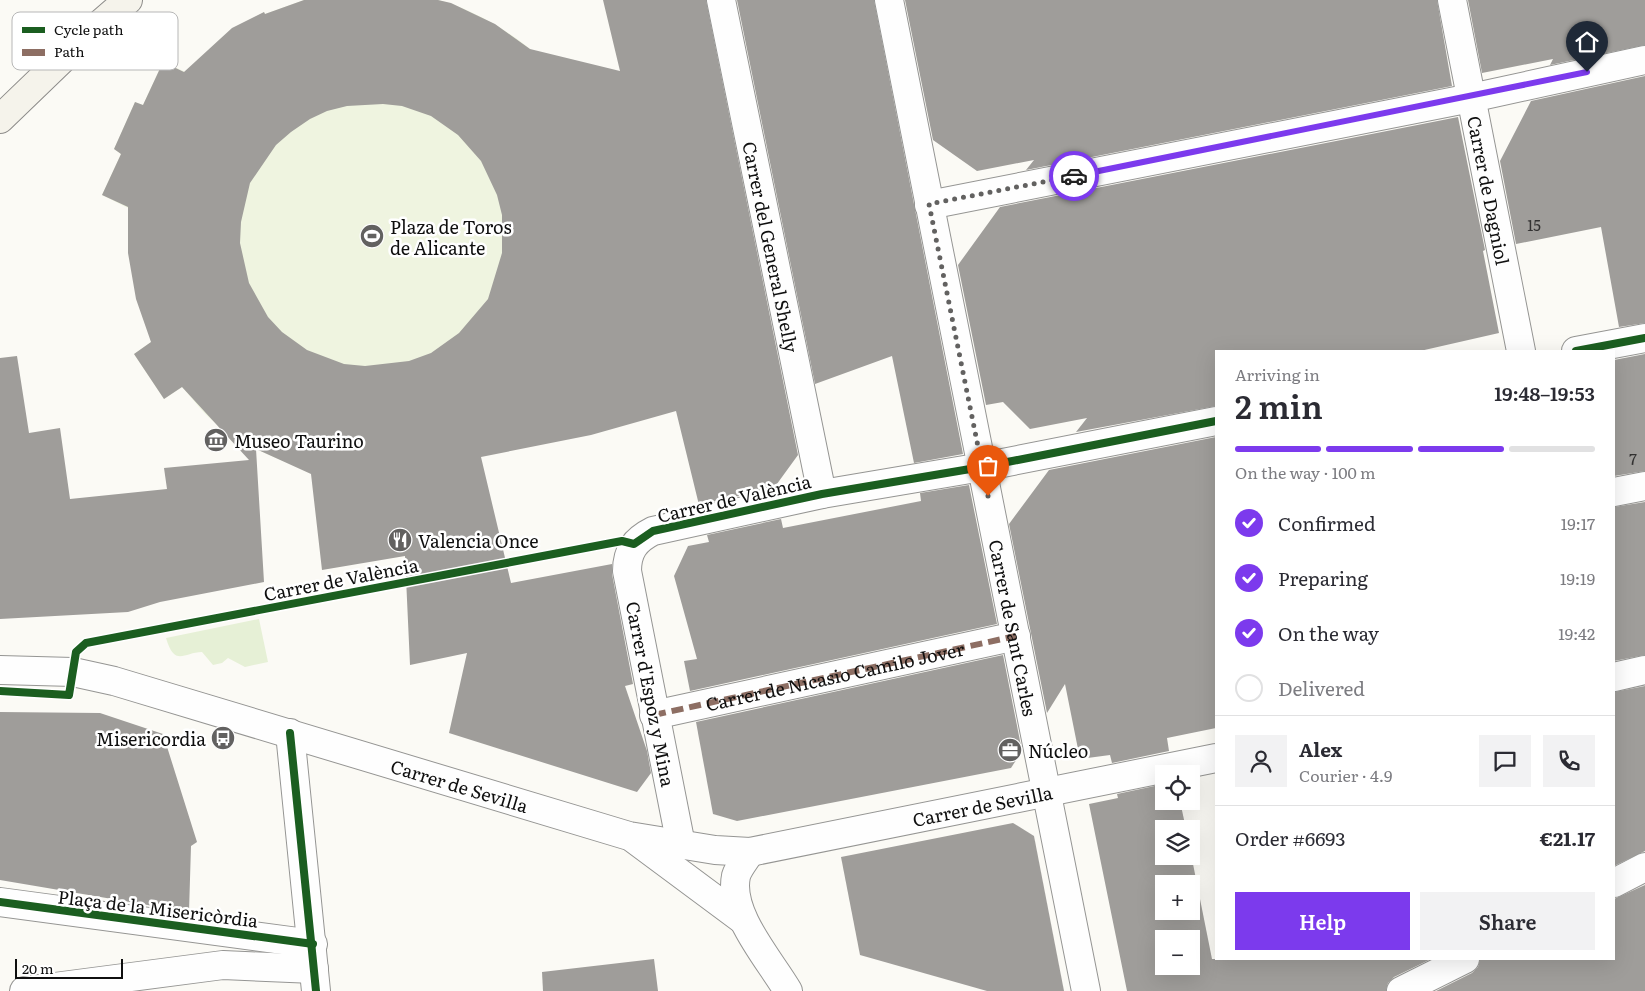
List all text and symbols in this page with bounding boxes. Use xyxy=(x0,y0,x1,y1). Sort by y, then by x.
legend xyxy=(12,12,178,70)
text: Cycle path xyxy=(54,19,123,39)
pin xyxy=(1566,21,1608,72)
icon: home xyxy=(1573,28,1601,56)
text: Path xyxy=(54,41,84,61)
street label: Carrer de Dagniol xyxy=(1462,113,1517,267)
street label: Carrer del General Shelly xyxy=(737,139,806,355)
courier xyxy=(1049,151,1099,201)
icon: car xyxy=(1060,162,1088,190)
place label: Plaza de Toros de Alicante xyxy=(390,213,512,261)
house number: 15 xyxy=(1527,213,1541,236)
sports icon: Plaza de Toros de Alicante xyxy=(359,223,385,249)
text: Arriving in xyxy=(1235,362,1320,386)
text: 19:48–19:53 xyxy=(1494,379,1595,407)
text: 2 min xyxy=(1235,381,1323,429)
museum icon: Museo Taurino xyxy=(203,427,229,453)
place label: Museo Taurino xyxy=(234,427,364,454)
pin xyxy=(967,445,1009,496)
house number: 7 xyxy=(1629,447,1637,470)
icon: bag xyxy=(974,452,1002,480)
text: On the way · 100 m xyxy=(1235,460,1375,484)
street label: Carrer de València xyxy=(654,467,814,529)
icon: check xyxy=(1235,509,1263,537)
text: Confirmed xyxy=(1278,509,1376,537)
text: 19:17 xyxy=(1561,511,1595,535)
restaurant icon: Valencia Once xyxy=(387,527,413,553)
place label: Valencia Once xyxy=(418,527,539,554)
street label: Carrer de Sant Carles xyxy=(983,537,1045,718)
street label: Carrer de València xyxy=(261,551,421,607)
icon: check xyxy=(1235,564,1263,592)
text: Preparing xyxy=(1278,564,1368,592)
text: 19:19 xyxy=(1560,566,1595,590)
street label: Carrer d'Espoz y Mina xyxy=(620,599,682,789)
icon: check xyxy=(1235,619,1263,647)
text: On the way xyxy=(1278,619,1379,647)
text: 19:42 xyxy=(1558,621,1595,645)
street label: Carrer de Nicasio Camilo Jover xyxy=(703,634,967,717)
text: Delivered xyxy=(1278,674,1365,702)
place label: Misericordia xyxy=(96,725,206,752)
bus stop icon: Misericordia xyxy=(210,725,236,751)
button: person xyxy=(1235,735,1287,787)
text: Alex xyxy=(1299,735,1342,763)
button: chat xyxy=(1479,735,1531,787)
button: phone xyxy=(1543,735,1595,787)
office icon: Núcleo xyxy=(997,737,1023,763)
place label: Núcleo xyxy=(1028,737,1088,764)
street label: Carrer de Sevilla xyxy=(388,752,532,819)
text: Courier · 4.9 xyxy=(1299,763,1392,787)
map controls xyxy=(1155,765,1200,975)
button: locate xyxy=(1155,765,1200,810)
street label: Carrer de Sevilla xyxy=(910,778,1055,832)
button: layers xyxy=(1155,820,1200,865)
text: Order #6693 xyxy=(1235,824,1346,852)
text: €21.17 xyxy=(1540,824,1595,852)
button: + xyxy=(1155,875,1200,920)
street label: Plaça de la Misericòrdia xyxy=(56,882,260,934)
button: Help xyxy=(1235,892,1410,950)
button: Share xyxy=(1420,892,1595,950)
button: − xyxy=(1155,930,1200,975)
scale bar xyxy=(15,956,122,979)
text: 20 m xyxy=(22,958,54,978)

